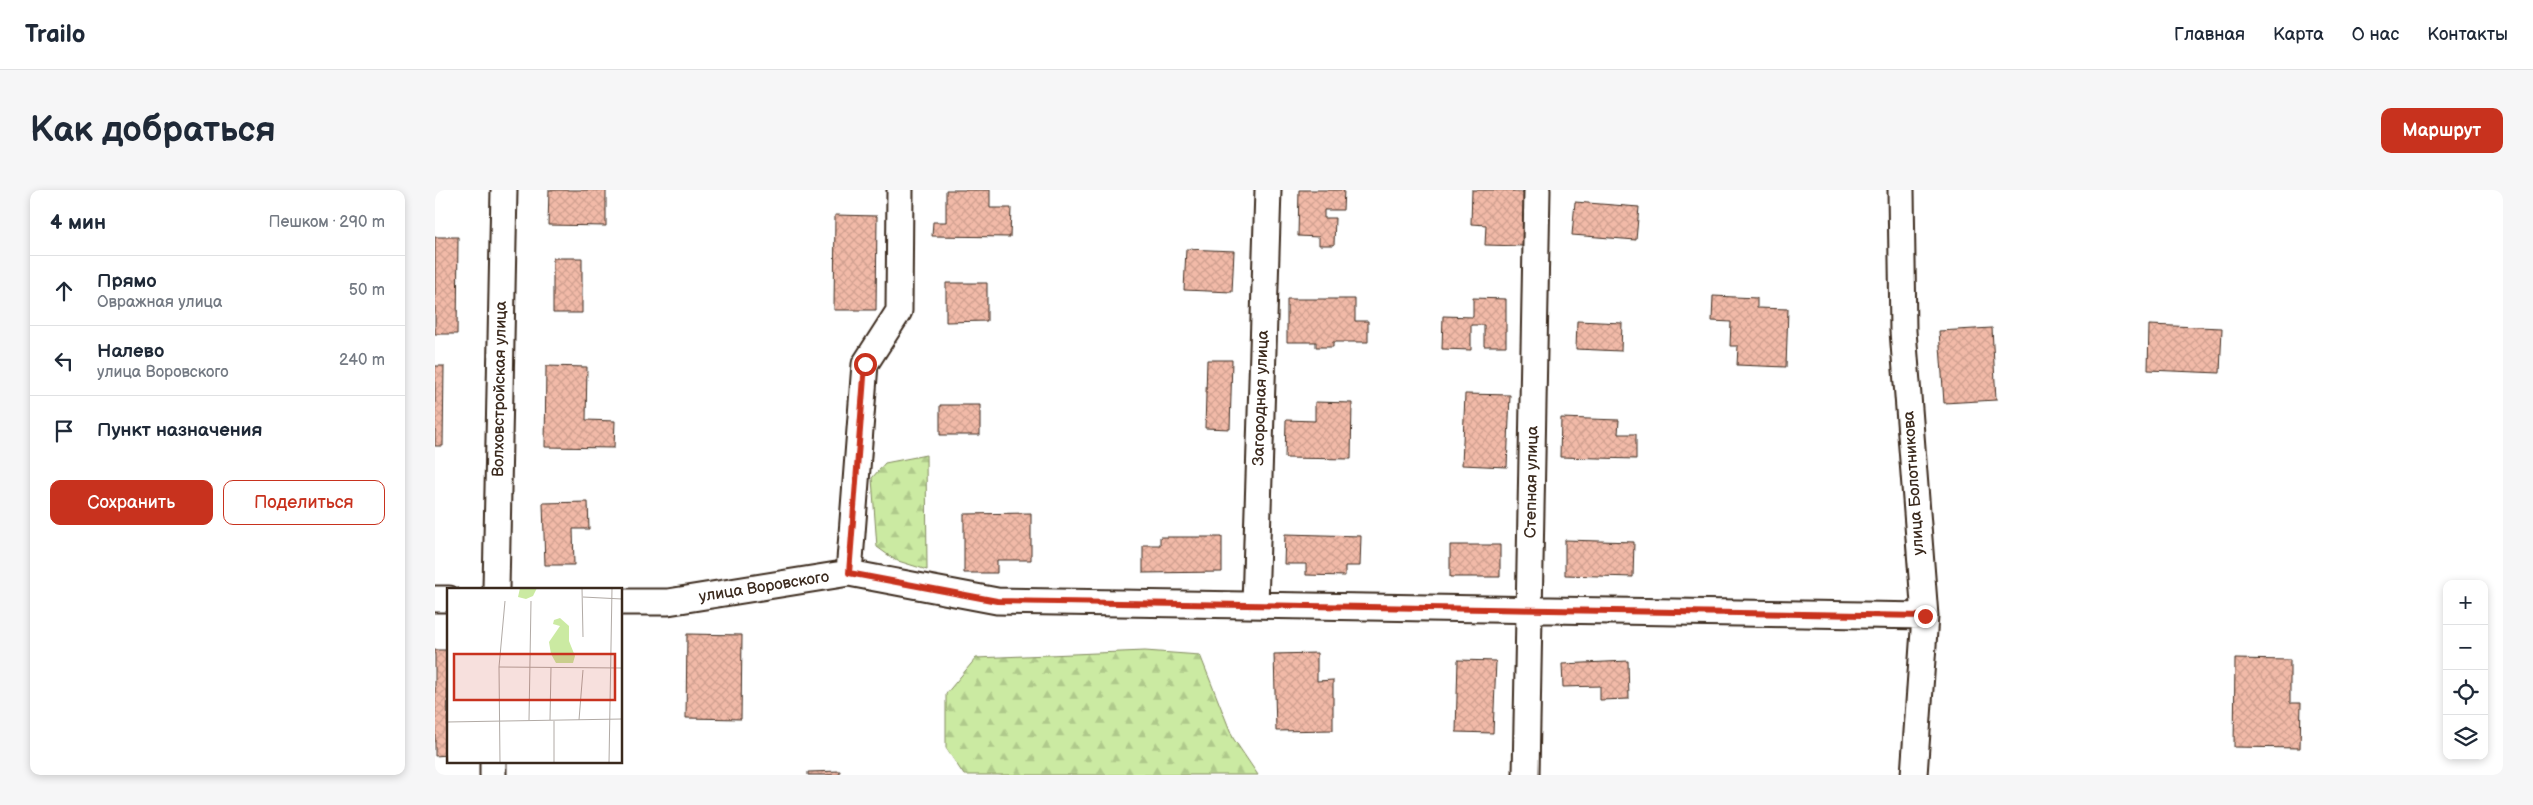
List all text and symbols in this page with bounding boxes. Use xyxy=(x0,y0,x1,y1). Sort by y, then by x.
text: Trailo xyxy=(25,20,85,49)
text: Главная xyxy=(2174,24,2245,45)
text: Карта xyxy=(2273,24,2324,45)
text: О нас xyxy=(2352,24,2399,45)
text: Контакты xyxy=(2427,24,2508,45)
button: Маршрут xyxy=(2381,108,2503,153)
text: Как добраться xyxy=(30,109,276,152)
text: 4 мин xyxy=(50,210,106,235)
text: Пешком · 290 m xyxy=(269,213,385,232)
text: Прямо xyxy=(97,270,157,293)
icon: ahead xyxy=(50,277,78,305)
text: 50 m xyxy=(349,281,385,300)
text: Овражная улица xyxy=(97,293,222,312)
street label: Волховстройская улица xyxy=(489,300,511,477)
street label: Загородная улица xyxy=(1249,329,1273,466)
text: Налево xyxy=(97,340,164,363)
icon: left xyxy=(50,347,78,375)
text: 240 m xyxy=(339,351,385,370)
route start xyxy=(854,353,877,376)
text: улица Воровского xyxy=(97,363,229,382)
street label: улица Болотникова xyxy=(1899,410,1929,556)
icon: arrive xyxy=(50,417,78,445)
text: Пункт назначения xyxy=(97,419,262,442)
street label: Степная улица xyxy=(1522,425,1542,538)
button: Сохранить xyxy=(50,480,213,525)
button: Поделиться xyxy=(223,480,385,525)
street label: улица Воровского xyxy=(698,567,830,607)
map controls xyxy=(2443,580,2488,760)
button: + xyxy=(2443,580,2488,625)
inset map xyxy=(447,588,623,762)
route end xyxy=(1914,605,1937,628)
button: − xyxy=(2443,625,2488,670)
button: locate xyxy=(2443,670,2488,715)
button: layers xyxy=(2443,715,2488,760)

